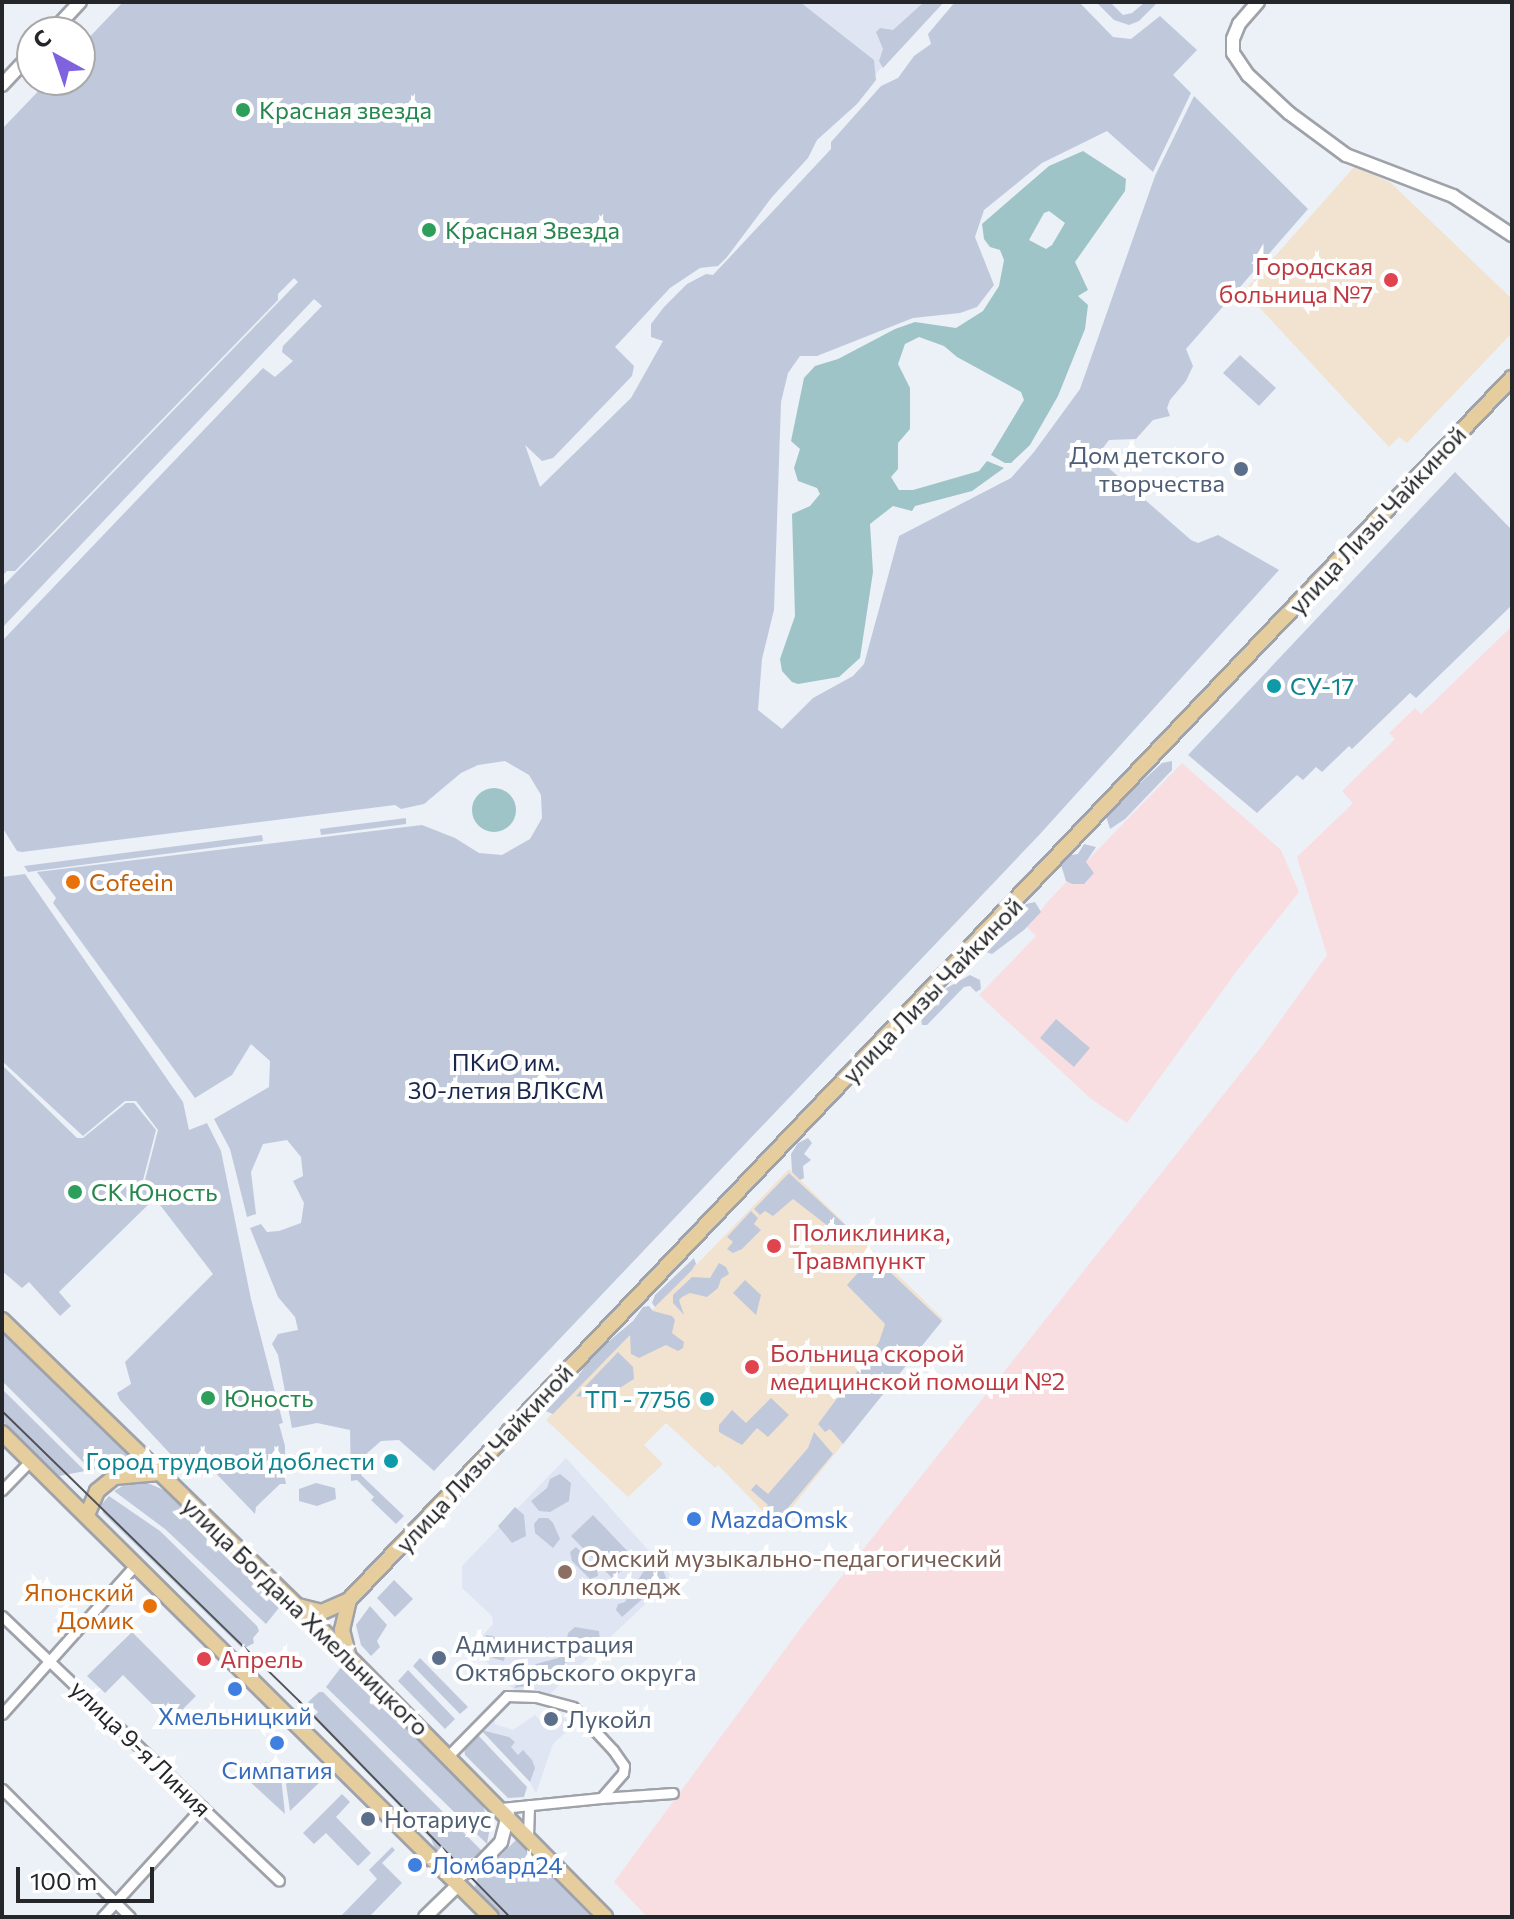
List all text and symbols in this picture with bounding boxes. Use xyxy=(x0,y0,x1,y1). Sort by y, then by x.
north arrow xyxy=(16,16,96,96)
text: С xyxy=(27,24,56,54)
place label: Красная звезда xyxy=(259,96,432,124)
marker: Красная звезда xyxy=(234,101,252,119)
place label: Красная Звезда xyxy=(445,216,620,244)
marker: Красная Звезда xyxy=(420,221,438,239)
place label: Городская больница №7 xyxy=(1219,252,1373,308)
marker: Городская больница №7 xyxy=(1380,269,1402,291)
street label: улица Лизы Чайкиной xyxy=(1282,420,1472,620)
place label: Дом детского творчества xyxy=(1069,441,1225,497)
marker: Дом детского творчества xyxy=(1232,460,1250,478)
place label: СУ-17 xyxy=(1290,672,1354,700)
marker: СУ-17 xyxy=(1265,677,1283,695)
place label: Cofeein xyxy=(89,868,174,896)
marker: Cofeein xyxy=(64,873,82,891)
street label: улица Лизы Чайкиной xyxy=(836,891,1028,1089)
park label: ПКиО им. 30-летия ВЛКСМ xyxy=(408,1048,604,1104)
place label: СК Юность xyxy=(91,1178,218,1206)
marker: СК Юность xyxy=(66,1183,84,1201)
place label: Поликлиника, Травмпункт xyxy=(792,1218,950,1274)
marker: Поликлиника, Травмпункт xyxy=(763,1235,785,1257)
place label: Больница скорой медицинской помощи №2 xyxy=(770,1339,1065,1395)
marker: Больница скорой медицинской помощи №2 xyxy=(741,1356,763,1378)
street label: улица Лизы Чайкиной xyxy=(389,1358,579,1558)
place label: Юность xyxy=(224,1384,313,1412)
place label: ТП - 7756 xyxy=(585,1385,691,1413)
marker: Юность xyxy=(199,1389,217,1407)
marker: ТП - 7756 xyxy=(698,1390,716,1408)
place label: Город трудовой доблести xyxy=(85,1447,375,1475)
marker: Город трудовой доблести xyxy=(382,1452,400,1470)
street label: улица Богдана Хмельницкого xyxy=(177,1490,435,1742)
place label: MazdaOmsk xyxy=(710,1505,848,1533)
marker: MazdaOmsk xyxy=(685,1510,703,1528)
place label: Омский музыкально-педагогический колледж xyxy=(581,1544,1002,1600)
marker: Омский музыкально-педагогический колледж xyxy=(556,1563,574,1581)
place label: Японский Домик xyxy=(24,1578,134,1634)
marker: Японский Домик xyxy=(141,1597,159,1615)
place label: Администрация Октябрьского округа xyxy=(455,1630,696,1686)
place label: Апрель xyxy=(220,1645,303,1673)
marker: Администрация Октябрьского округа xyxy=(430,1649,448,1667)
marker: Апрель xyxy=(195,1650,213,1668)
street label: улица 9-я Линия xyxy=(65,1674,217,1822)
marker: Хмельницкий xyxy=(226,1680,244,1698)
place label: Хмельницкий xyxy=(158,1702,312,1730)
place label: Лукойл xyxy=(567,1705,652,1733)
marker: Лукойл xyxy=(542,1710,560,1728)
marker: Симпатия xyxy=(268,1734,286,1752)
place label: Симпатия xyxy=(221,1756,333,1784)
place label: Нотариус xyxy=(384,1805,492,1833)
marker: Нотариус xyxy=(359,1810,377,1828)
scale bar xyxy=(20,1851,158,1901)
place label: Ломбард24 xyxy=(431,1851,563,1879)
marker: Ломбард24 xyxy=(406,1856,424,1874)
text: 100 m xyxy=(30,1866,97,1895)

